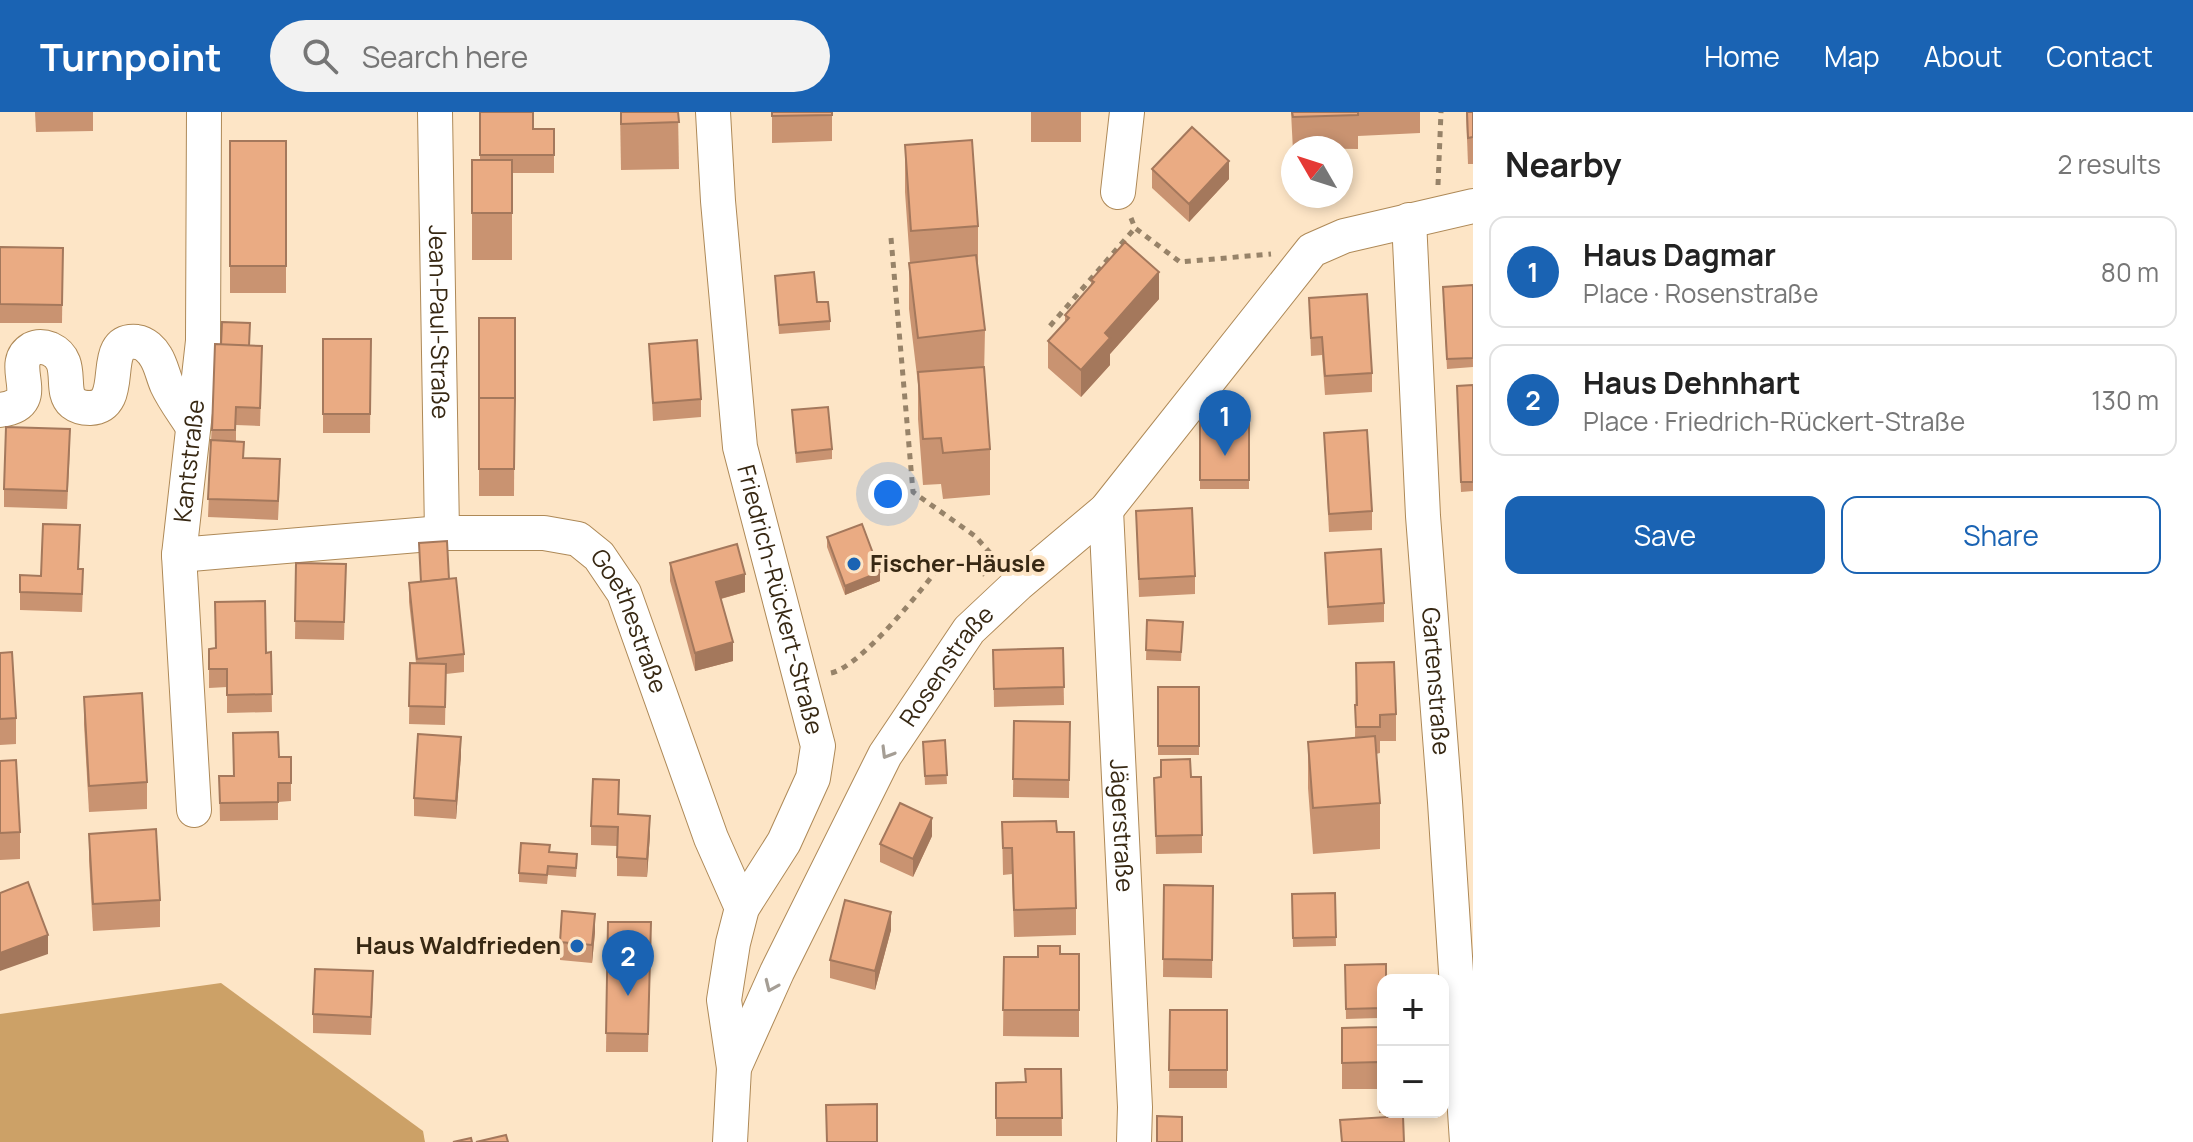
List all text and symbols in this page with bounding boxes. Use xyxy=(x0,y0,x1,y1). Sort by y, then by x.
search box xyxy=(270,20,830,92)
text: Turnpoint xyxy=(40,30,222,82)
icon: search xyxy=(298,34,342,78)
text: Search here xyxy=(362,36,528,77)
text: Home xyxy=(1704,37,1780,75)
text: Map xyxy=(1824,37,1880,75)
text: About xyxy=(1924,37,2002,75)
text: Contact xyxy=(2046,37,2153,75)
north arrow xyxy=(1281,136,1353,208)
text: Nearby xyxy=(1505,141,1621,187)
text: 2 results xyxy=(2057,146,2161,182)
street label: Jean-Paul-Straße xyxy=(422,225,458,419)
text: Haus Dagmar xyxy=(1583,234,1776,275)
text: 1 xyxy=(1527,254,1539,290)
text: 80 m xyxy=(2101,254,2159,290)
text: Place · Rosenstraße xyxy=(1583,275,1818,311)
text: Haus Dehnhart xyxy=(1583,362,1801,403)
text: 2 xyxy=(1525,382,1541,418)
text: 130 m xyxy=(2091,382,2159,418)
pin: 1 xyxy=(1199,390,1251,456)
street label: Kantstraße xyxy=(165,398,211,524)
text: Place · Friedrich-Rückert-Straße xyxy=(1583,403,1965,439)
street label: Friedrich-Rückert-Straße xyxy=(730,461,832,738)
your location xyxy=(868,474,908,514)
button: Save xyxy=(1505,496,1825,574)
button: Share xyxy=(1841,496,2161,574)
street label: Goethestraße xyxy=(584,542,676,697)
place label: Fischer-Häusle xyxy=(870,546,1046,579)
marker: Fischer-Häusle xyxy=(845,555,863,573)
street label: Rosenstraße xyxy=(891,597,1000,732)
street label: Gartenstraße xyxy=(1415,606,1459,756)
one-way arrow xyxy=(882,744,897,759)
street label: Jägerstraße xyxy=(1103,758,1143,893)
place label: Haus Waldfrieden xyxy=(356,928,561,961)
pin: 2 xyxy=(602,930,654,996)
marker: Haus Waldfrieden xyxy=(568,937,586,955)
map controls xyxy=(1377,974,1449,1118)
button: + xyxy=(1377,974,1449,1046)
one-way arrow xyxy=(765,977,781,992)
button: − xyxy=(1377,1046,1449,1118)

